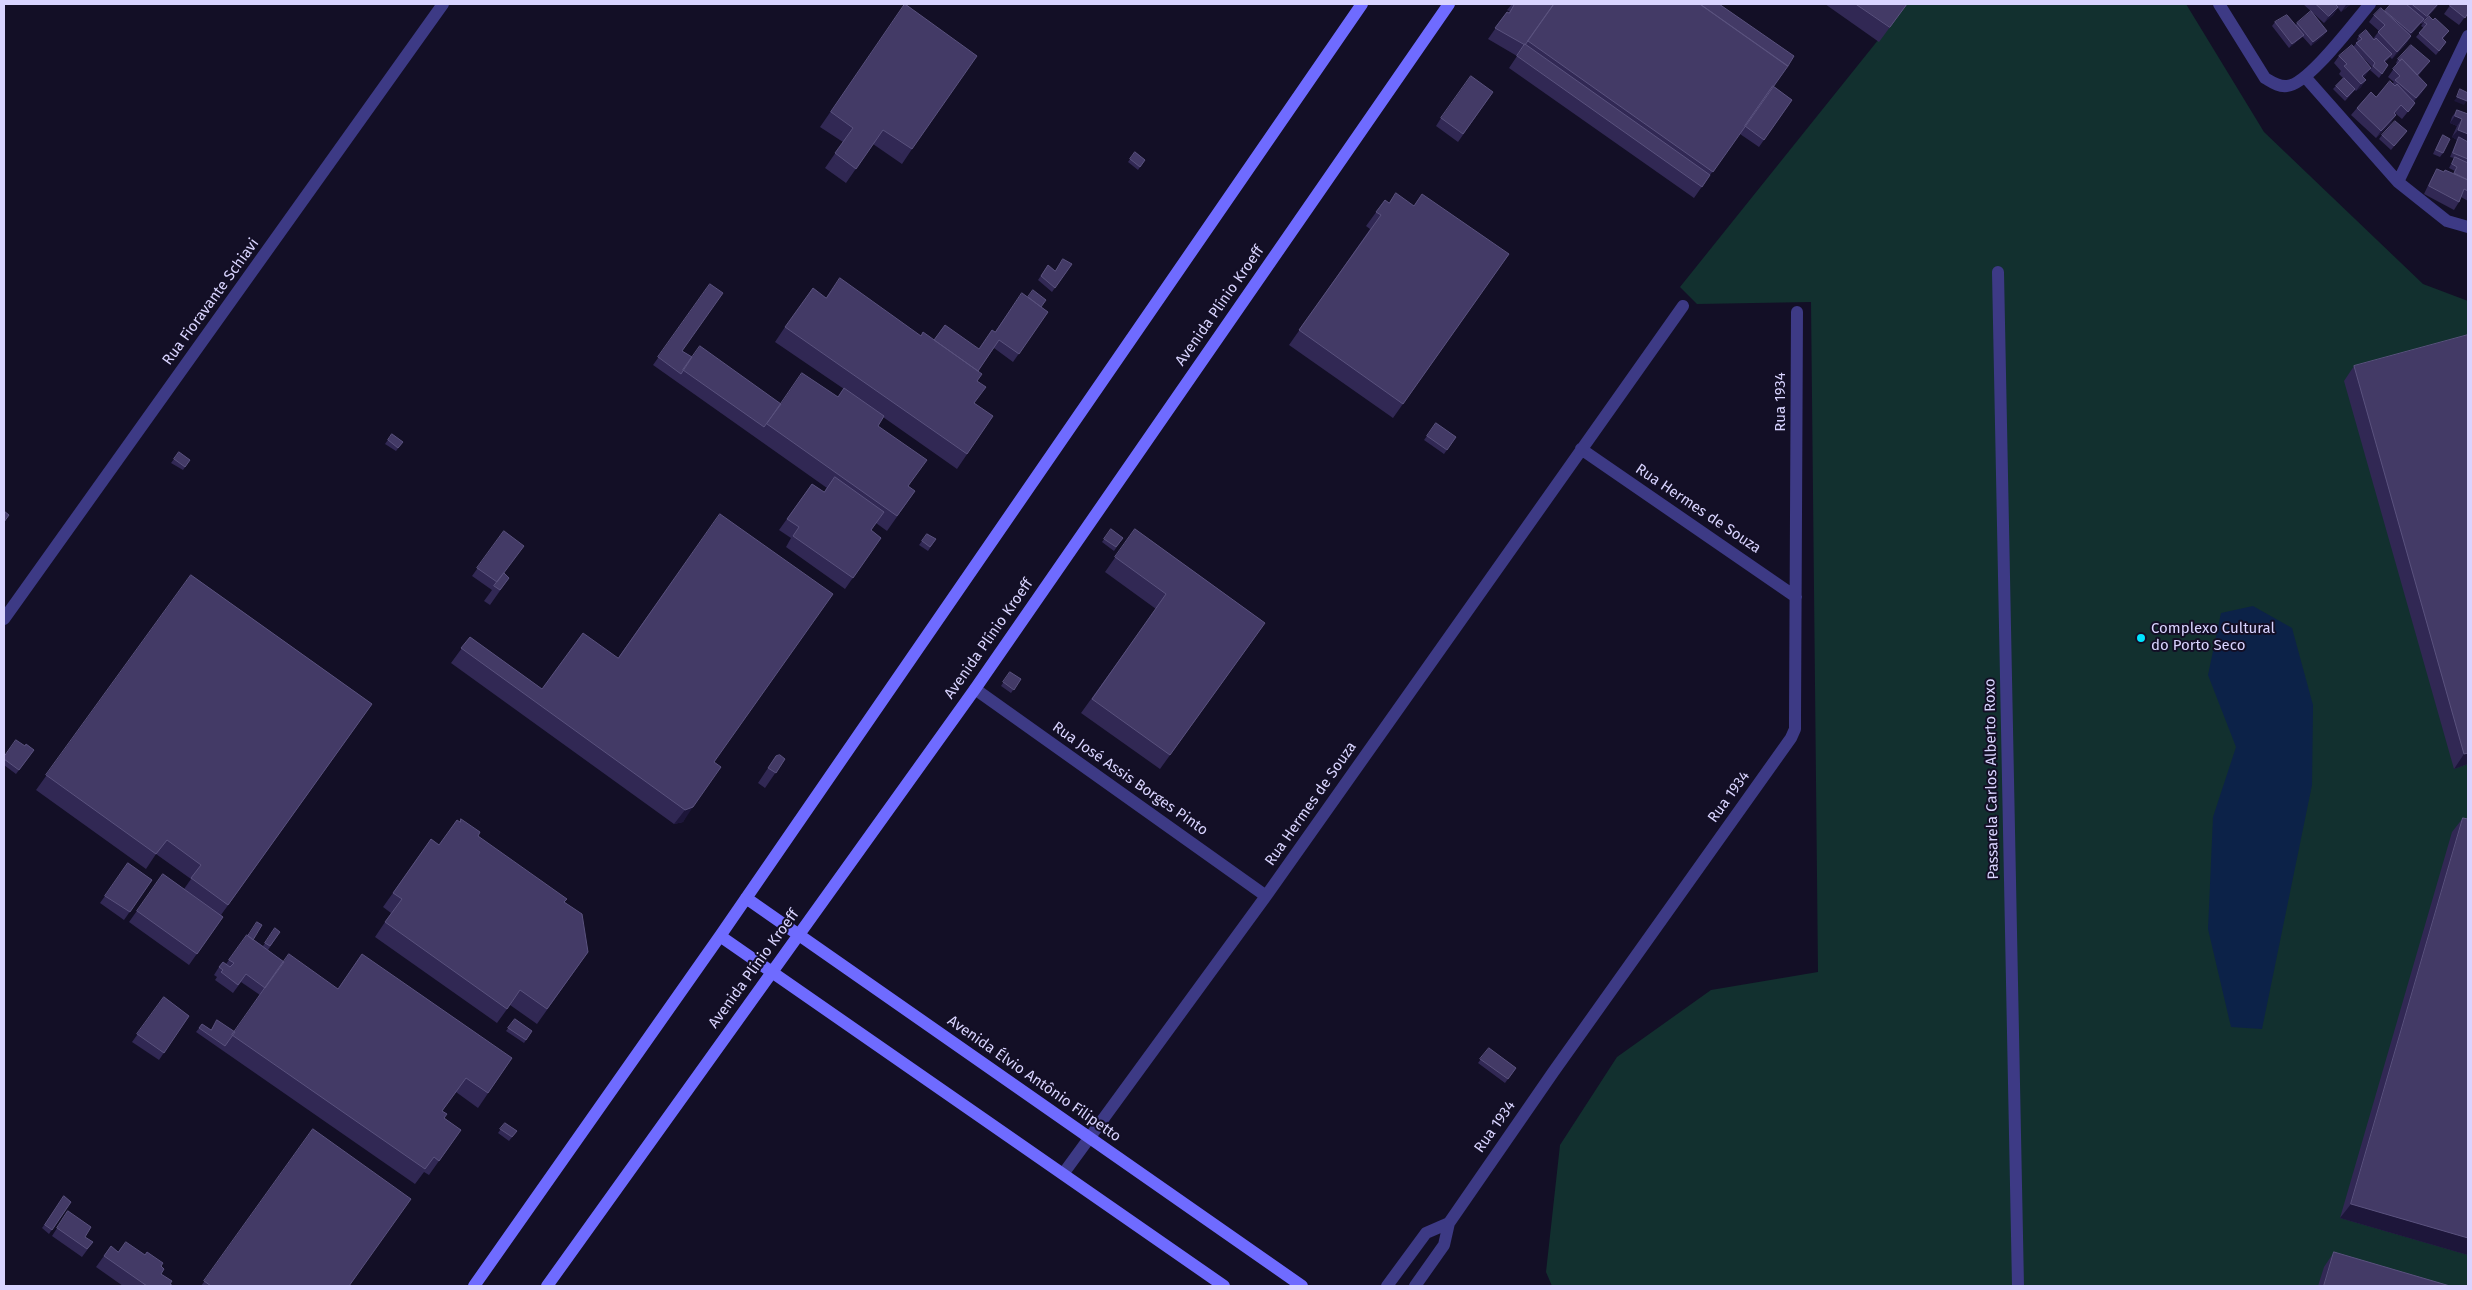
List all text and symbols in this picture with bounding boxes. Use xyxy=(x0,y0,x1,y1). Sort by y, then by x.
street label: Rua Fioravante Schiavi xyxy=(159,235,263,369)
street label: Avenida Plínio Kroeff xyxy=(1172,243,1268,369)
street label: Rua 1934 xyxy=(1772,372,1790,432)
street label: Rua Hermes de Souza xyxy=(1632,460,1764,558)
street label: Avenida Plínio Kroeff xyxy=(941,576,1037,702)
place label: Complexo Cultural do Porto Seco xyxy=(2151,620,2275,655)
marker: Complexo Cultural do Porto Seco xyxy=(2135,632,2147,644)
street label: Passarela Carlos Alberto Roxo xyxy=(1981,678,2003,880)
street label: Rua José Assis Borges Pinto xyxy=(1049,718,1211,840)
street label: Rua Hermes de Souza xyxy=(1261,738,1361,870)
street label: Rua 1934 xyxy=(1704,768,1754,826)
street label: Avenida Plínio Kroeff xyxy=(705,906,803,1032)
street label: Avenida Élvio Antônio Filipetto xyxy=(944,1012,1124,1146)
street label: Rua 1934 xyxy=(1471,1098,1519,1156)

